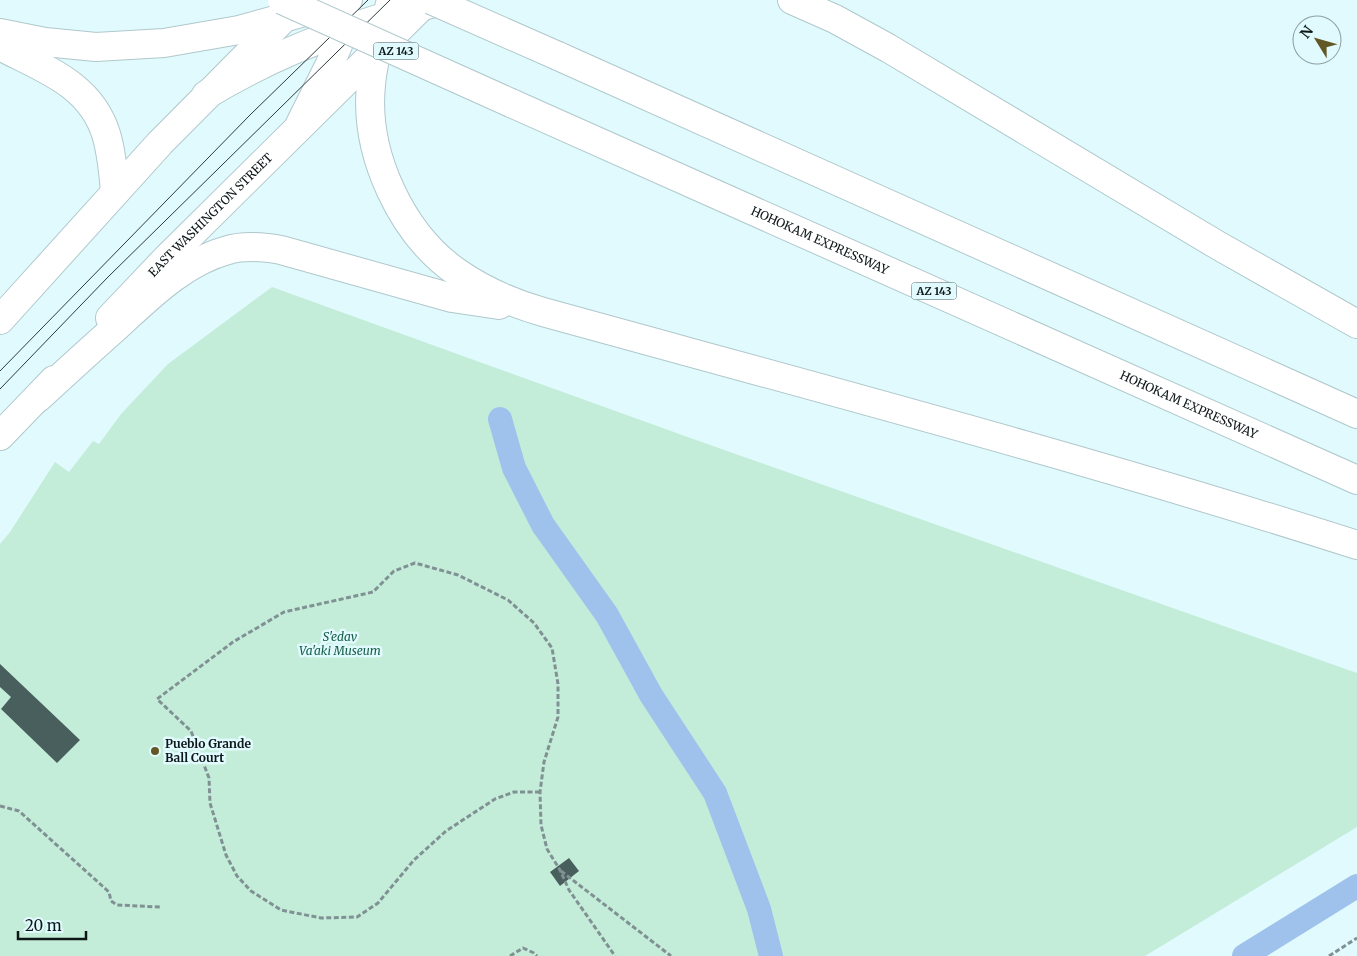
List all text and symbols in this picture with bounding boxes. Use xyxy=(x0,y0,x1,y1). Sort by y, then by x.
north arrow xyxy=(1292,15,1342,65)
text: N xyxy=(1296,22,1317,42)
road number: AZ 143 xyxy=(374,42,418,59)
street label: EAST WASHINGTON STREET xyxy=(145,149,276,280)
street label: HOHOKAM EXPRESSWAY xyxy=(749,203,891,277)
road number: AZ 143 xyxy=(912,282,956,300)
street label: HOHOKAM EXPRESSWAY xyxy=(1118,367,1260,442)
park label: S'edav Va'aki Museum xyxy=(299,629,381,658)
place label: Pueblo Grande Ball Court xyxy=(165,736,251,765)
marker: Pueblo Grande Ball Court xyxy=(149,745,161,757)
scale bar xyxy=(18,908,85,940)
text: 20 m xyxy=(25,916,62,935)

